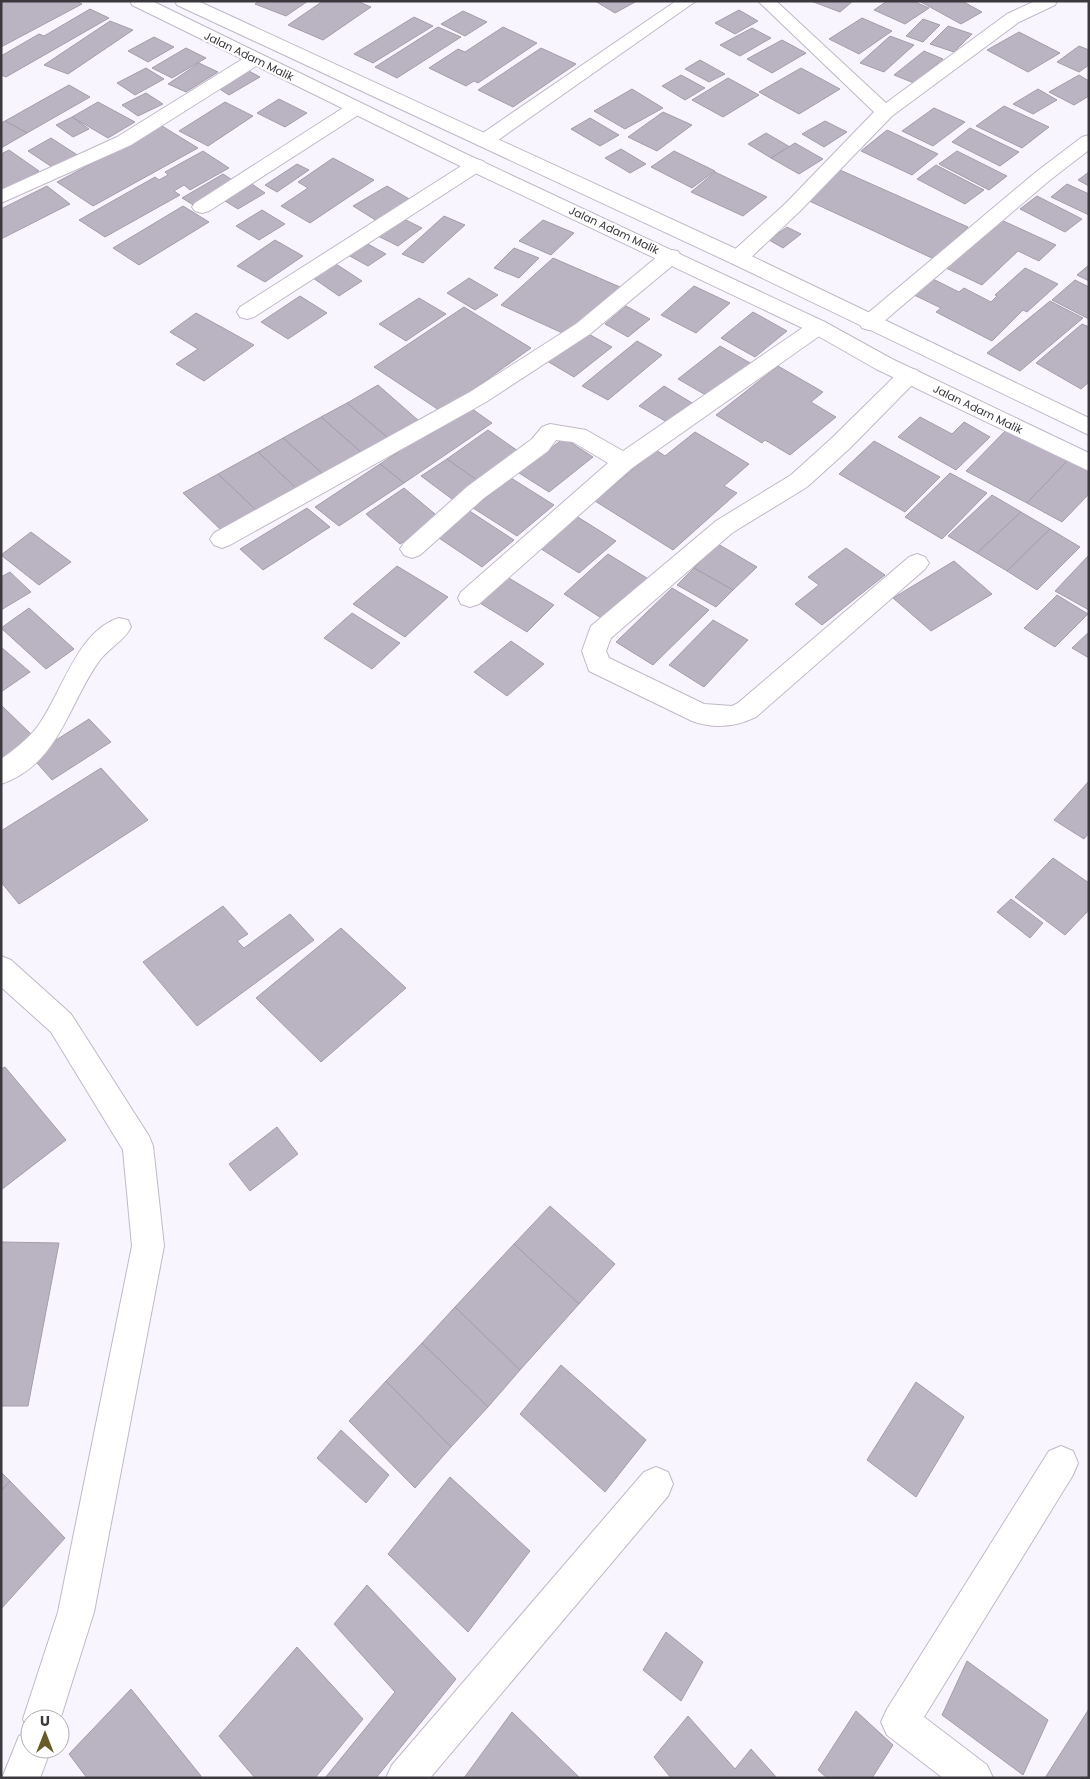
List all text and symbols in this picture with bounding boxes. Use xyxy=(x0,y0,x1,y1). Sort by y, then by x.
street label: Jalan Adam Malik xyxy=(201,27,297,85)
street label: Jalan Adam Malik xyxy=(566,202,662,258)
street label: Jalan Adam Malik xyxy=(930,380,1026,438)
north arrow xyxy=(20,1709,70,1759)
text: U xyxy=(40,1711,50,1731)

